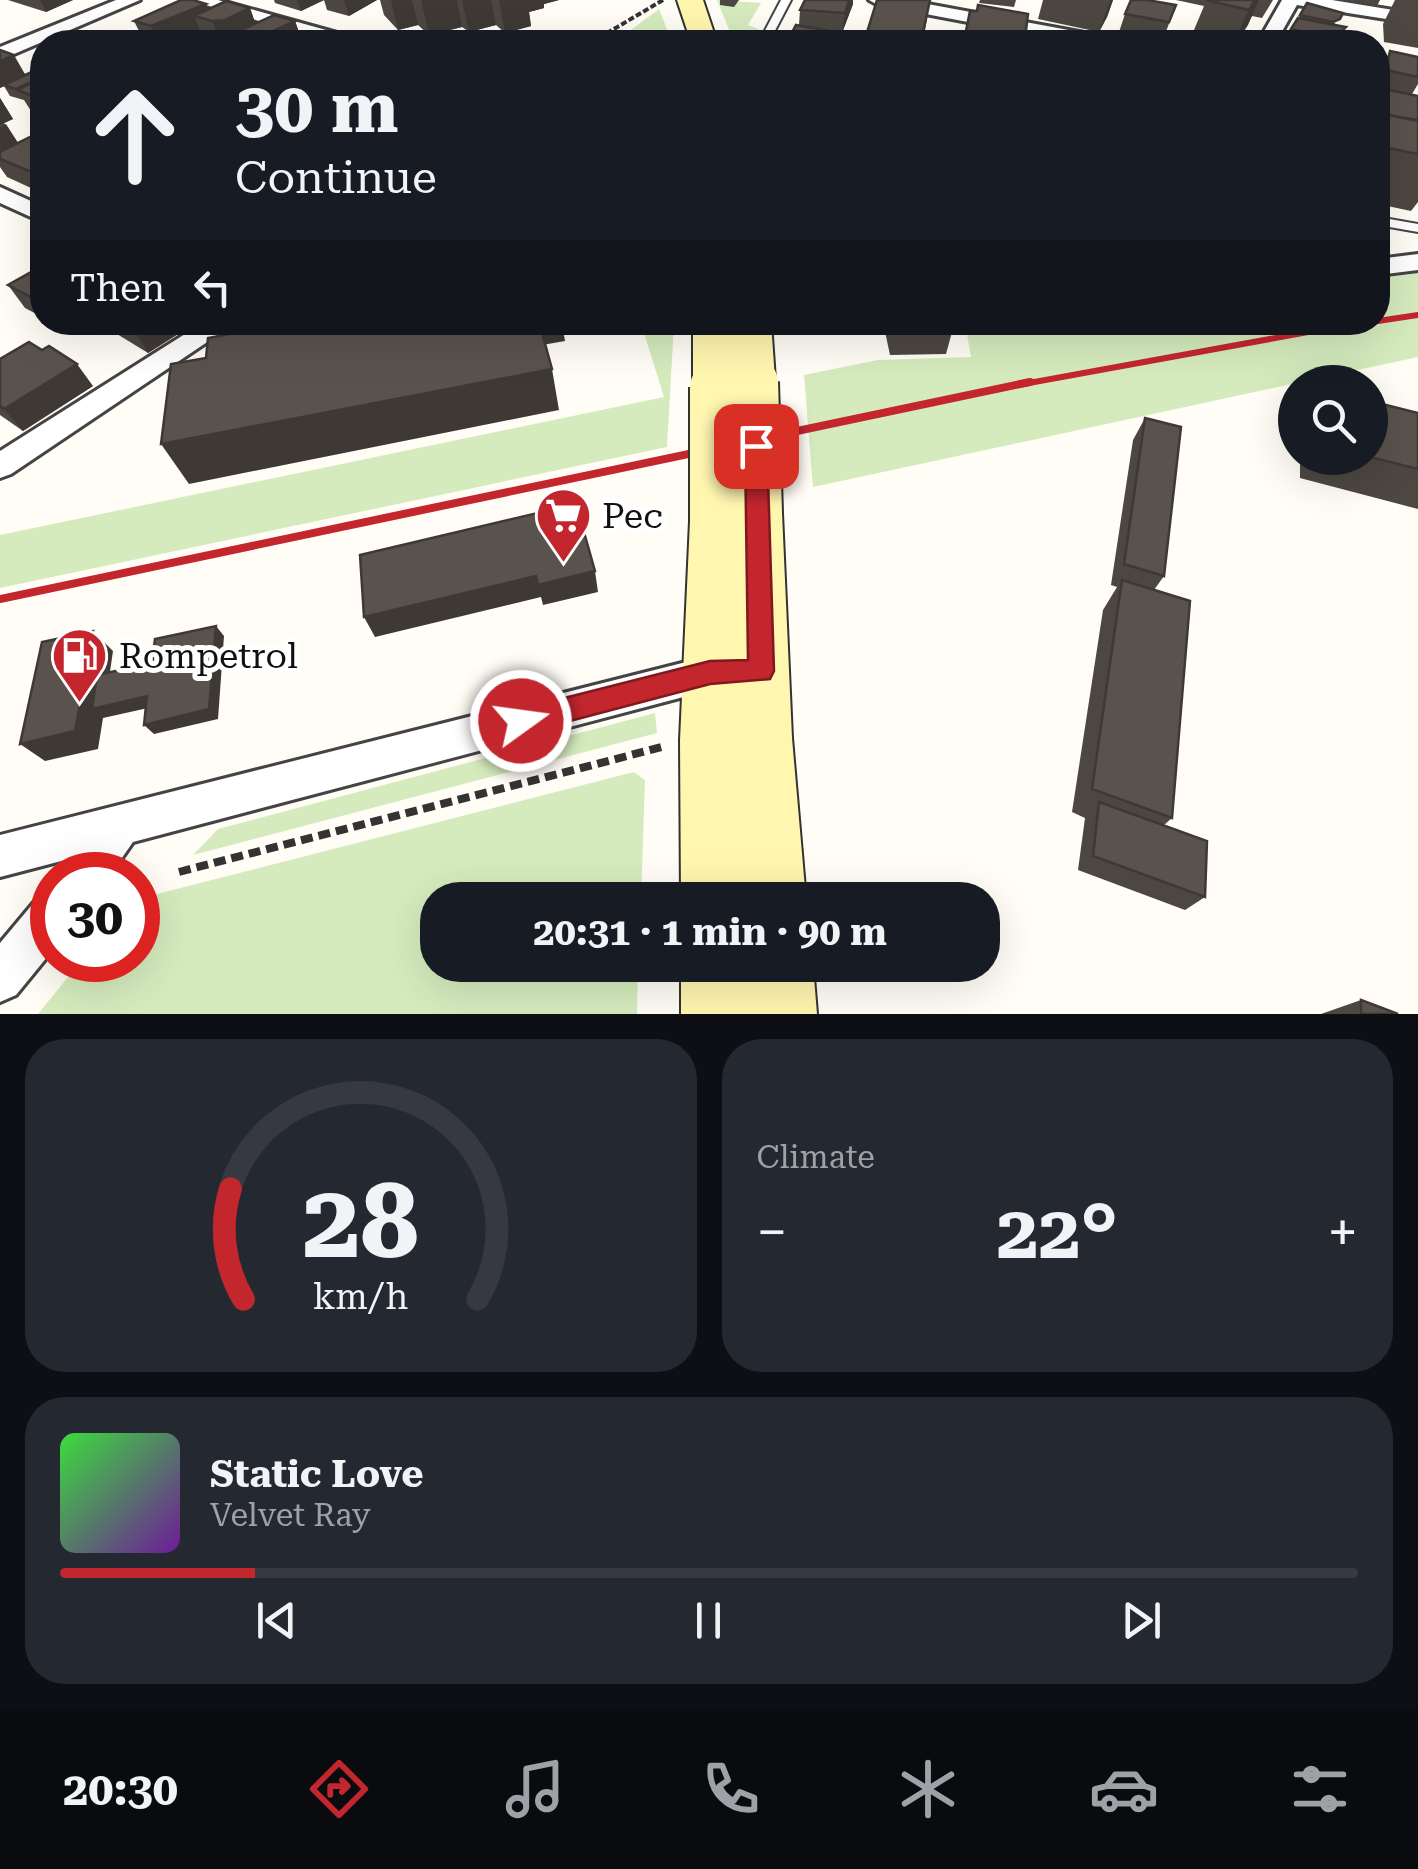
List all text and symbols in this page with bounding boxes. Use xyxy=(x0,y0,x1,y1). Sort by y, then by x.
text: 30 m xyxy=(235,67,399,149)
icon: ahead xyxy=(70,70,200,200)
text: Continue xyxy=(235,151,437,204)
icon: left xyxy=(185,260,240,315)
text: Then xyxy=(70,266,165,310)
map controls xyxy=(1278,365,1388,475)
button: search xyxy=(1278,365,1388,475)
pin xyxy=(714,404,799,489)
icon: arrive xyxy=(729,419,784,474)
supermarket icon: Рес xyxy=(533,486,593,565)
place label: Рес xyxy=(602,496,663,537)
fuel station icon: Rompetrol xyxy=(50,626,110,705)
place label: Rompetrol xyxy=(119,636,298,677)
position arrow xyxy=(469,669,573,773)
speed limit sign: 30 xyxy=(30,852,160,982)
text: 20:31 · 1 min · 90 m xyxy=(533,910,887,954)
text: Climate xyxy=(757,1138,875,1176)
text: 28 xyxy=(303,1161,419,1282)
text: 22° xyxy=(997,1188,1118,1276)
text: − xyxy=(757,1200,787,1264)
text: + xyxy=(1327,1200,1358,1264)
text: km/h xyxy=(313,1276,409,1318)
text: Static Love xyxy=(210,1452,423,1496)
text: Velvet Ray xyxy=(210,1496,371,1534)
icon: previous xyxy=(249,1593,304,1648)
icon: pause xyxy=(681,1593,736,1648)
icon: next xyxy=(1114,1593,1169,1648)
icon: directions xyxy=(304,1754,374,1824)
icon: music xyxy=(500,1754,570,1824)
icon: phone xyxy=(696,1754,766,1824)
icon: climate xyxy=(893,1754,963,1824)
icon: car xyxy=(1089,1754,1159,1824)
icon: filters xyxy=(1285,1754,1355,1824)
text: 20:30 xyxy=(63,1763,178,1816)

